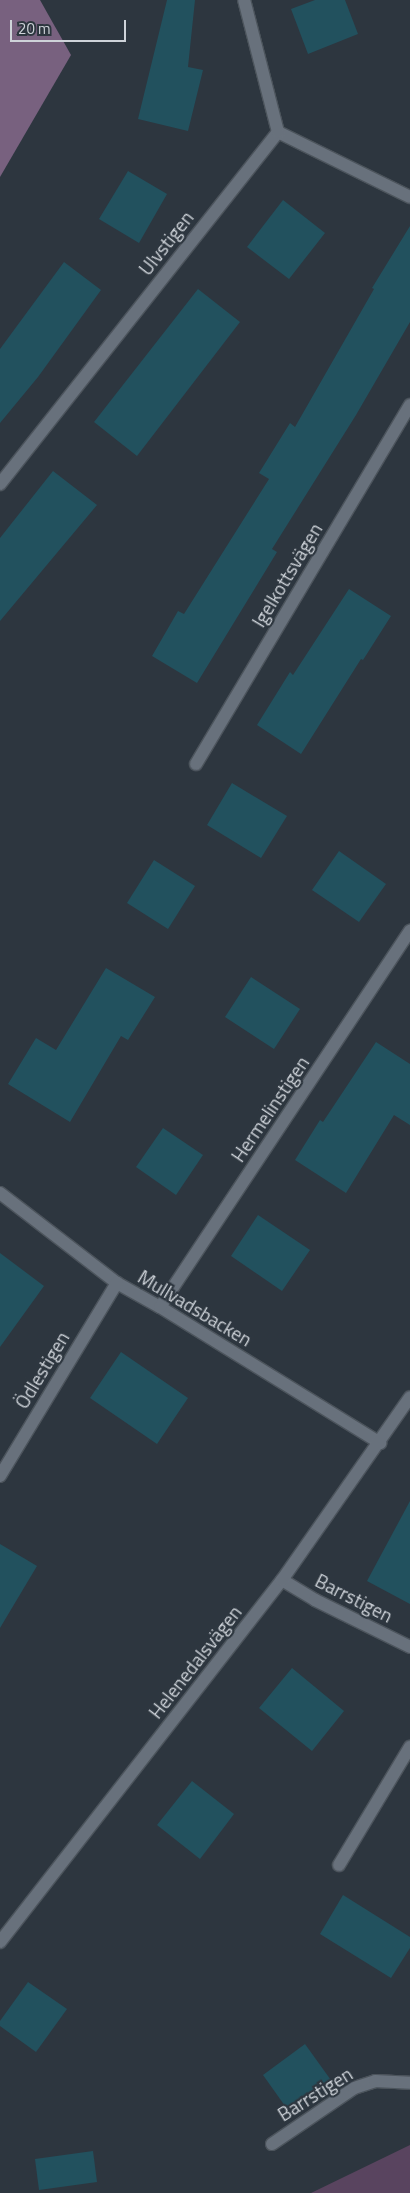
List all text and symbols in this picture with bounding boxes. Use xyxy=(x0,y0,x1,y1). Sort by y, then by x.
scale bar xyxy=(12,10,129,42)
text: 20 m xyxy=(18,17,51,40)
street label: Ulvstigen xyxy=(134,206,198,280)
street label: Igelkottsvägen xyxy=(247,519,327,631)
street label: Hermelinstigen xyxy=(226,1052,314,1166)
street label: Mullvadsbacken xyxy=(134,1265,256,1351)
street label: Ödlestigen xyxy=(10,1327,74,1413)
street label: Barrstigen xyxy=(312,1569,396,1627)
street label: Helenedalsvägen xyxy=(144,1601,246,1723)
street label: Barrstigen xyxy=(274,2062,356,2126)

